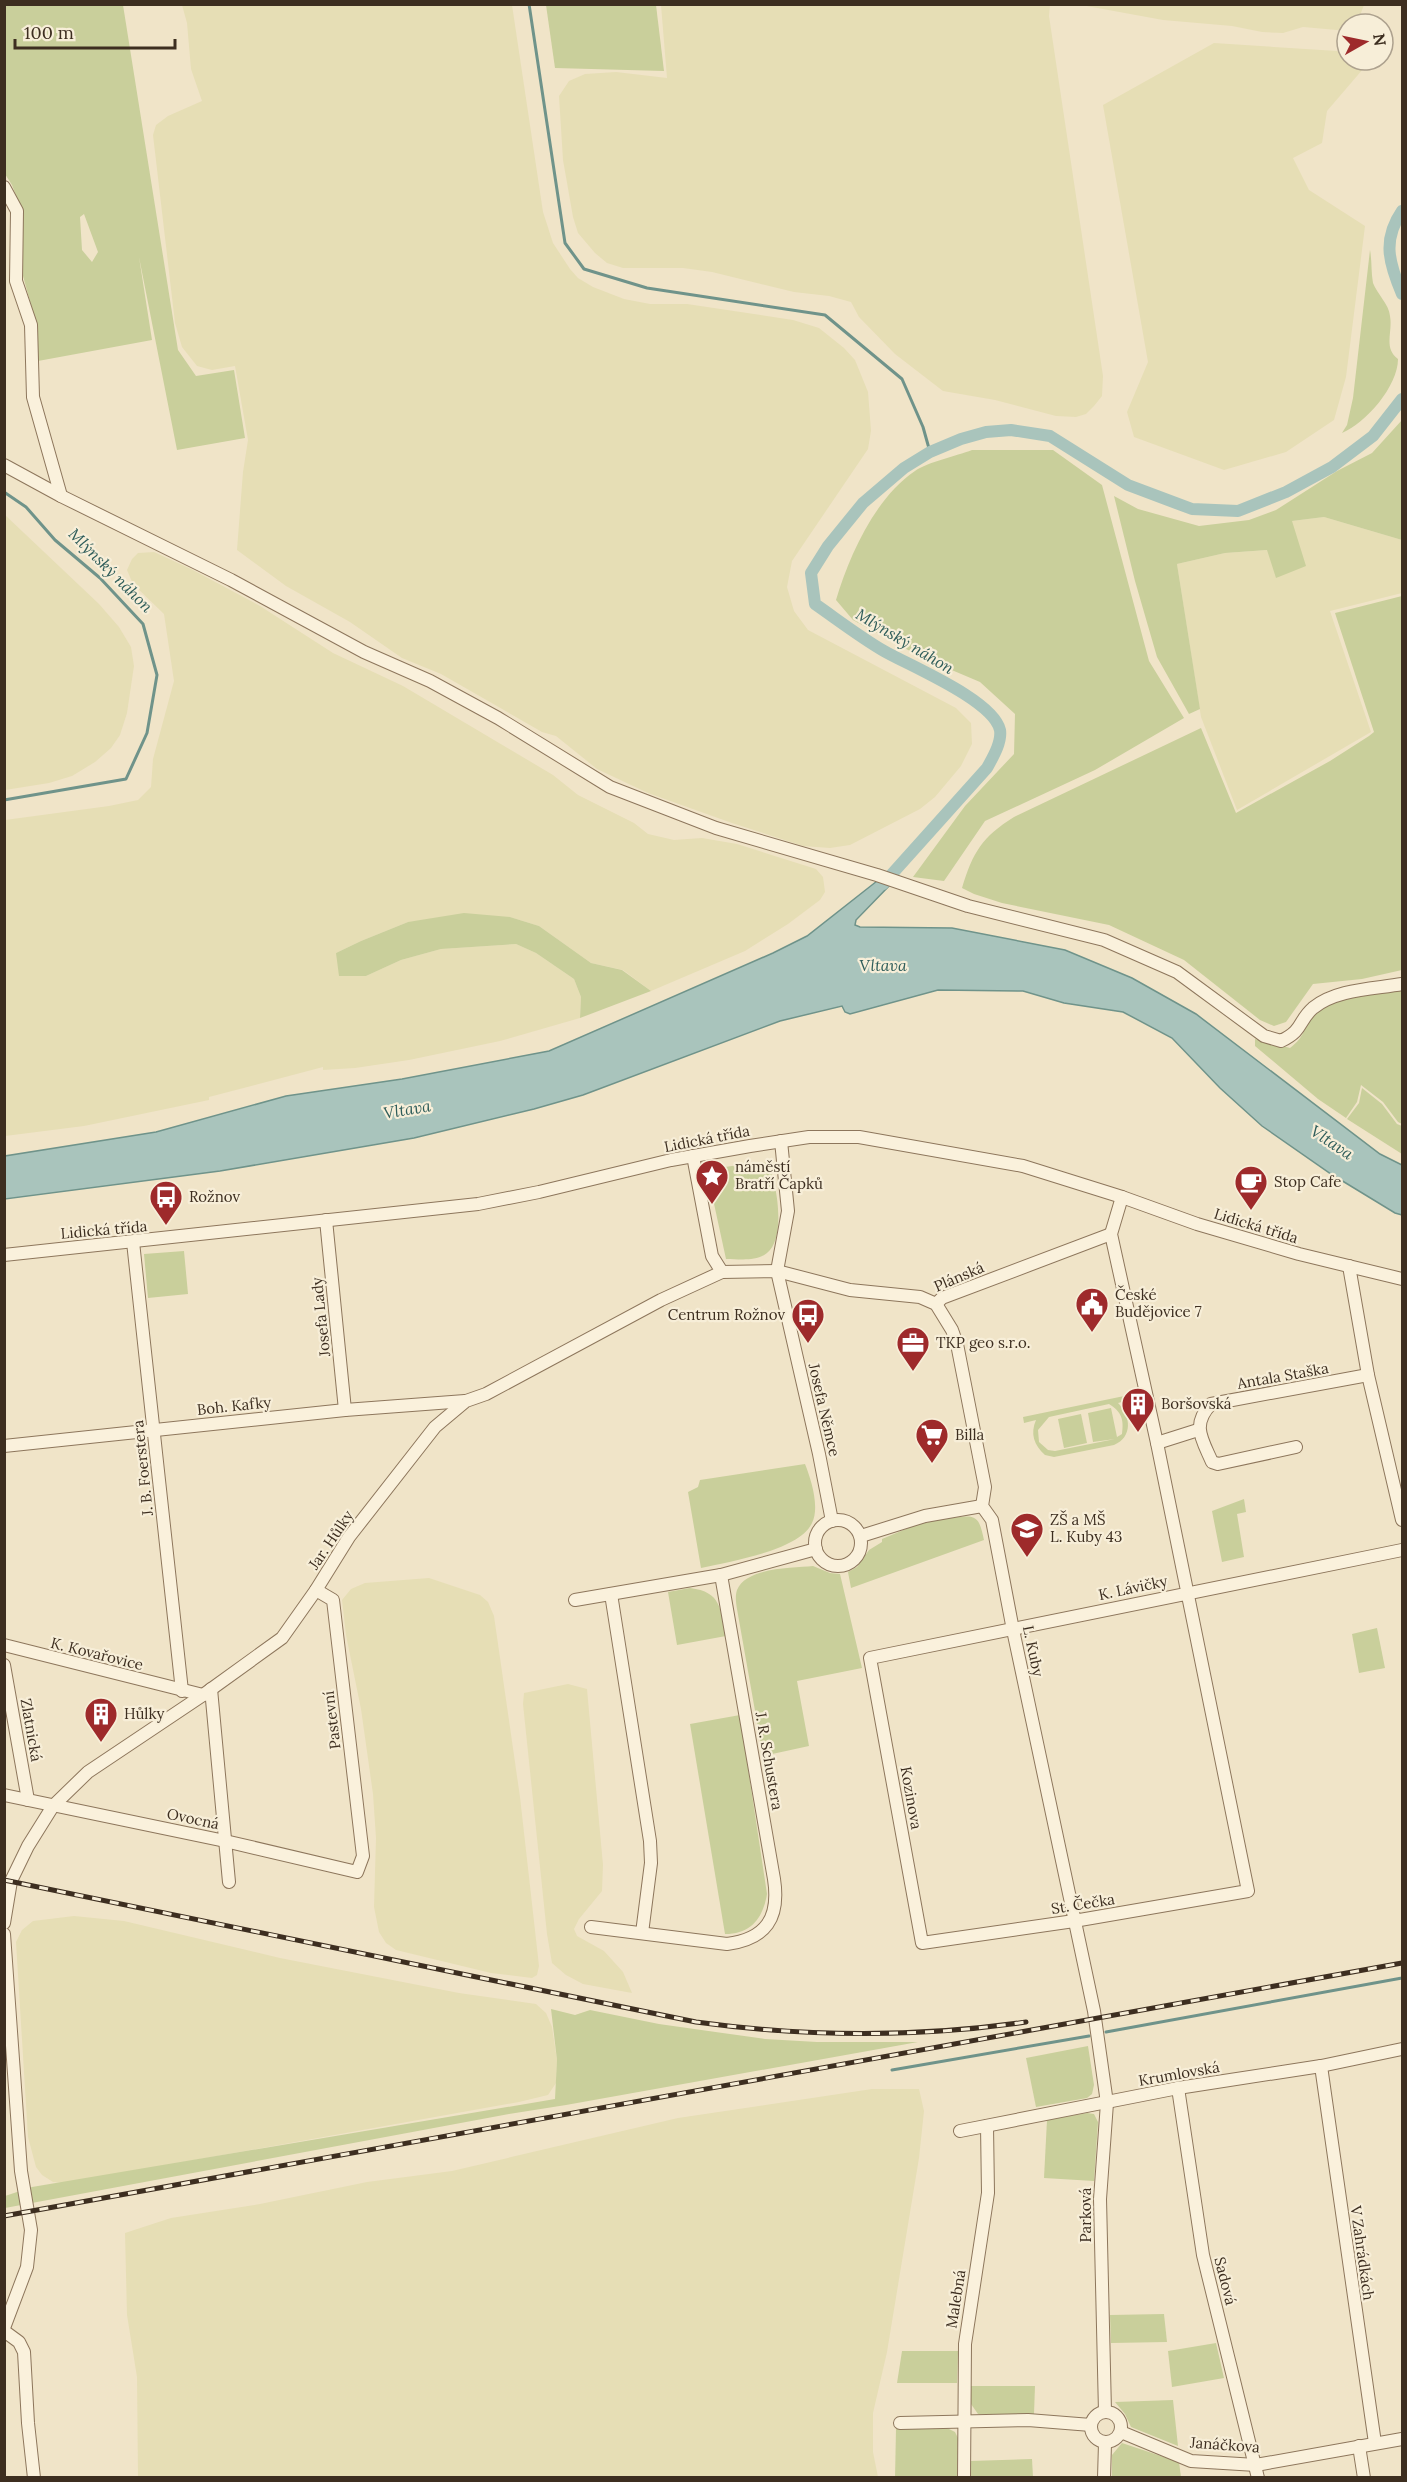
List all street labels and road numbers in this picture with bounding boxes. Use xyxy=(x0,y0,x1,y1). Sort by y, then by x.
street label: Lidická třída xyxy=(662,1121,752,1156)
street label: Lidická třída xyxy=(1212,1204,1301,1247)
street label: Lidická třída xyxy=(60,1216,148,1243)
street label: Plánská xyxy=(931,1257,987,1296)
street label: Josefa Lady xyxy=(307,1276,334,1359)
street label: Antala Staška xyxy=(1235,1358,1330,1393)
street label: Josefa Němce xyxy=(804,1361,844,1458)
street label: Boh. Kafky xyxy=(196,1392,272,1419)
street label: J. B. Foerstera xyxy=(128,1419,157,1518)
street label: Jar. Hůlky xyxy=(303,1507,357,1574)
street label: K. Lávičky xyxy=(1097,1571,1169,1604)
street label: L. Kuby xyxy=(1019,1624,1048,1678)
street label: K. Kovařovice xyxy=(49,1633,145,1674)
street label: Pastevní xyxy=(319,1690,344,1750)
street label: Zlatnická xyxy=(17,1697,46,1763)
street label: J. R. Schustera xyxy=(751,1709,788,1812)
street label: Kozinova xyxy=(897,1765,926,1831)
street label: Ovocná xyxy=(165,1804,221,1833)
street label: St. Čečka xyxy=(1050,1889,1116,1918)
street label: Krumlovská xyxy=(1137,2057,1221,2090)
street label: Parková xyxy=(1076,2187,1095,2242)
street label: V Zahrádkách xyxy=(1346,2203,1379,2302)
street label: Sadová xyxy=(1210,2255,1241,2307)
street label: Malebná xyxy=(941,2268,970,2330)
street label: Janáčkova xyxy=(1189,2433,1261,2456)

